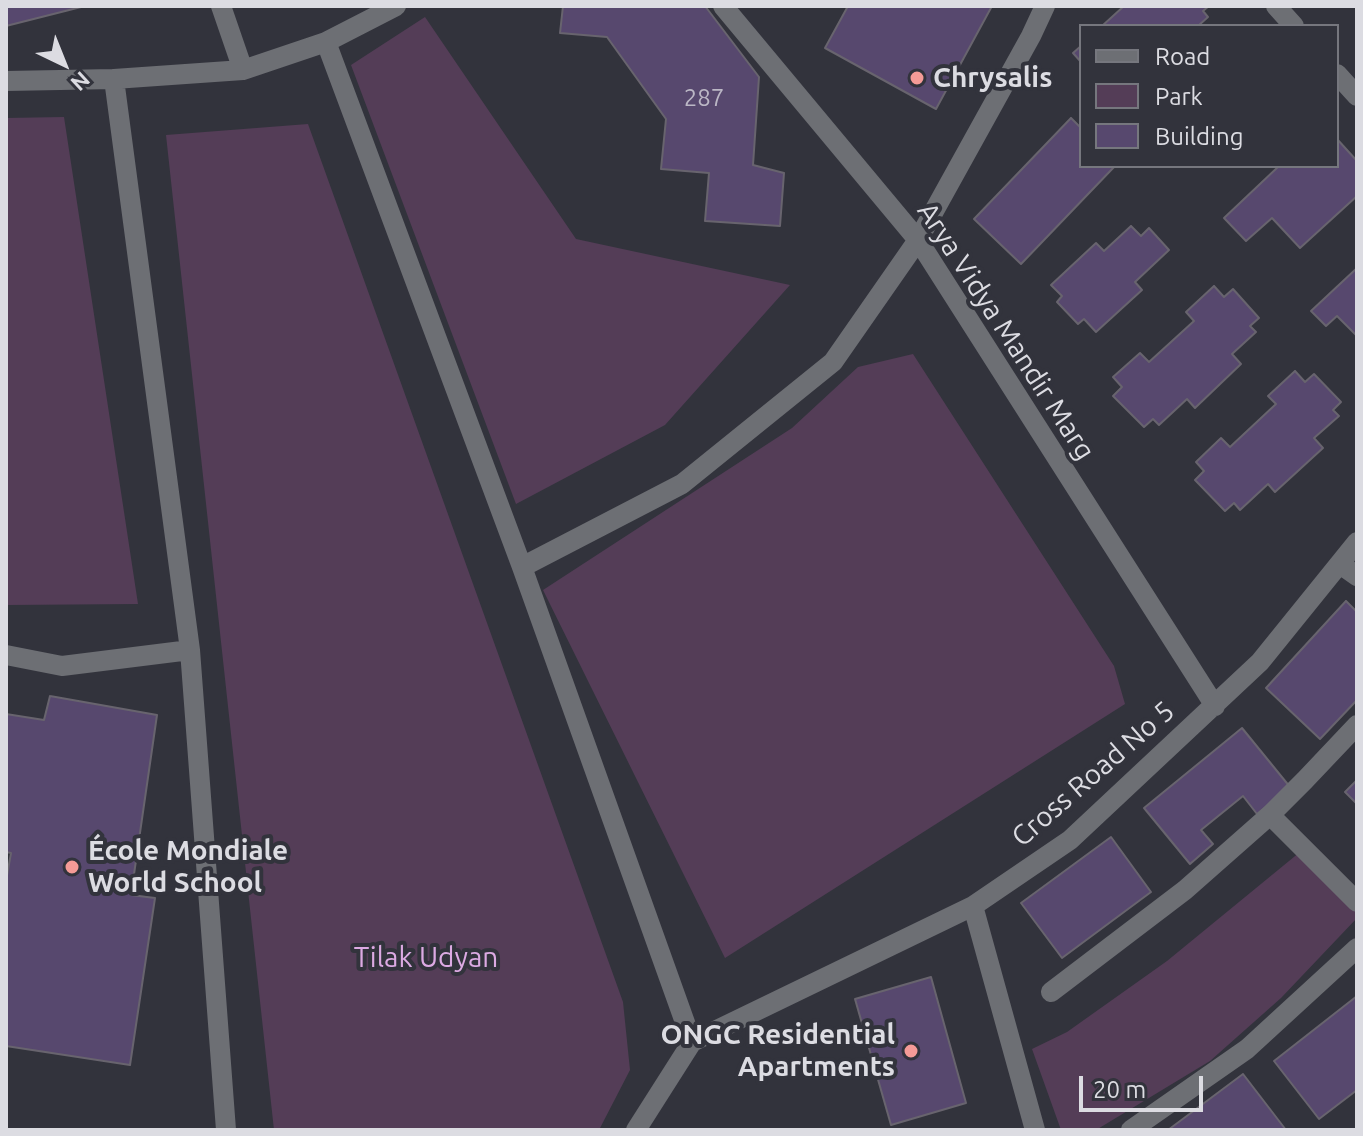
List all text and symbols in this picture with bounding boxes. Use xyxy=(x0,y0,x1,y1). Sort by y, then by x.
north arrow xyxy=(24,24,104,104)
legend xyxy=(1079,24,1339,168)
text: Road xyxy=(1155,43,1210,70)
place label: Chrysalis xyxy=(933,61,1052,95)
text: N xyxy=(66,67,95,97)
marker: Chrysalis xyxy=(908,69,926,87)
text: Park xyxy=(1155,83,1203,110)
house number: 287 xyxy=(684,84,724,112)
text: Building xyxy=(1155,123,1243,150)
street label: Arya Vidya Mandir Marg xyxy=(910,196,1102,466)
street label: Cross Road No 5 xyxy=(1005,694,1181,854)
place label: École Mondiale World School xyxy=(88,834,288,900)
marker: École Mondiale World School xyxy=(63,858,81,876)
park label: Tilak Udyan xyxy=(354,941,498,975)
place label: ONGC Residential Apartments xyxy=(660,1018,895,1084)
marker: ONGC Residential Apartments xyxy=(902,1042,920,1060)
scale bar xyxy=(1083,1060,1207,1110)
text: 20 m xyxy=(1093,1076,1146,1103)

